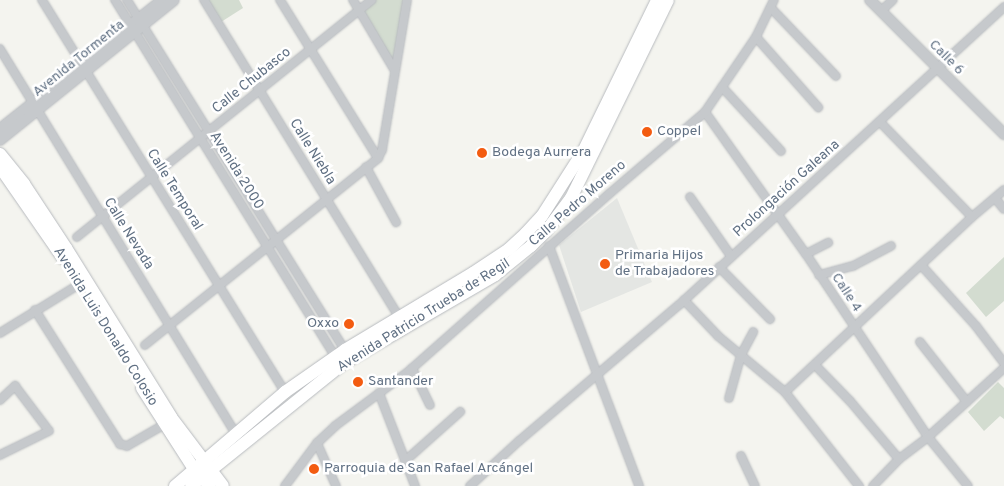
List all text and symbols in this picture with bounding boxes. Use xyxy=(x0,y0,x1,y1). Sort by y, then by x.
street label: Avenida Tormenta xyxy=(30,17,128,101)
street label: Calle 6 xyxy=(925,37,967,79)
street label: Calle Chubasco xyxy=(209,44,295,118)
street label: Calle Niebla xyxy=(285,116,339,188)
place label: Coppel xyxy=(657,124,701,140)
marker: Coppel xyxy=(641,126,653,138)
street label: Avenida 2000 xyxy=(205,129,267,213)
street label: Prolongación Galeana xyxy=(730,137,844,241)
place label: Bodega Aurrera xyxy=(492,145,592,161)
street label: Calle Temporal xyxy=(142,146,206,234)
marker: Bodega Aurrera xyxy=(476,147,488,159)
street label: Calle Pedro Moreno xyxy=(526,157,630,251)
street label: Calle Nevada xyxy=(99,195,157,273)
street label: Avenida Luis Donaldo Colosio xyxy=(49,245,161,409)
place label: Primaria Hijos de Trabajadores xyxy=(615,248,715,280)
street label: Avenida Patricio Trueba de Regil xyxy=(334,256,514,376)
marker: Primaria Hijos de Trabajadores xyxy=(599,258,611,270)
street label: Calle 4 xyxy=(827,270,865,316)
place label: Oxxo xyxy=(307,316,339,332)
marker: Oxxo xyxy=(343,318,355,330)
place label: Santander xyxy=(368,374,433,390)
marker: Santander xyxy=(352,376,364,388)
place label: Parroquia de San Rafael Arcángel xyxy=(324,461,534,477)
marker: Parroquia de San Rafael Arcángel xyxy=(308,463,320,475)

